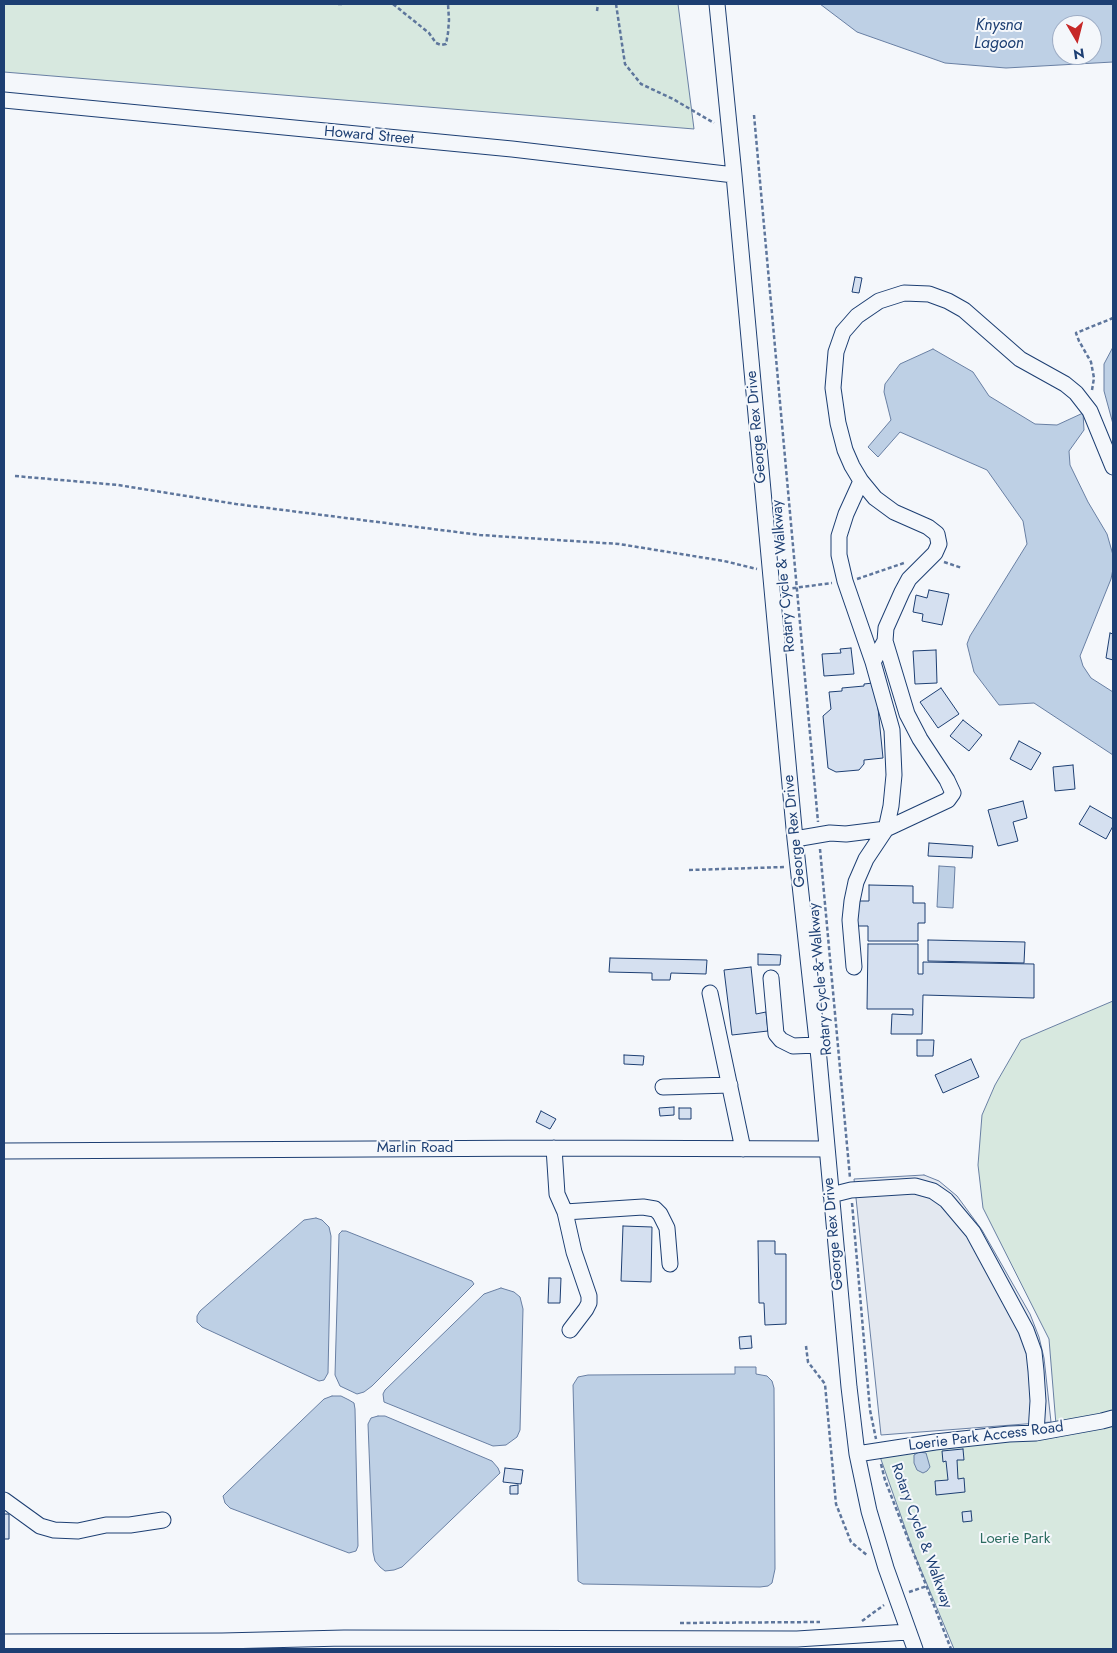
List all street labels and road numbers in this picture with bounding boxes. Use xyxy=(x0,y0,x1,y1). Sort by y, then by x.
street label: Howard Street xyxy=(323,123,415,149)
street label: George Rex Drive xyxy=(743,370,771,484)
street label: Rotary Cycle & Walkway xyxy=(768,499,800,653)
street label: George Rex Drive xyxy=(780,774,810,888)
street label: Rotary Cycle & Walkway xyxy=(805,902,837,1056)
street label: Marlin Road xyxy=(377,1139,453,1157)
street label: George Rex Drive xyxy=(820,1177,848,1291)
street label: Loerie Park Access Road xyxy=(907,1419,1065,1455)
street label: Rotary Cycle & Walkway xyxy=(886,1461,956,1611)

